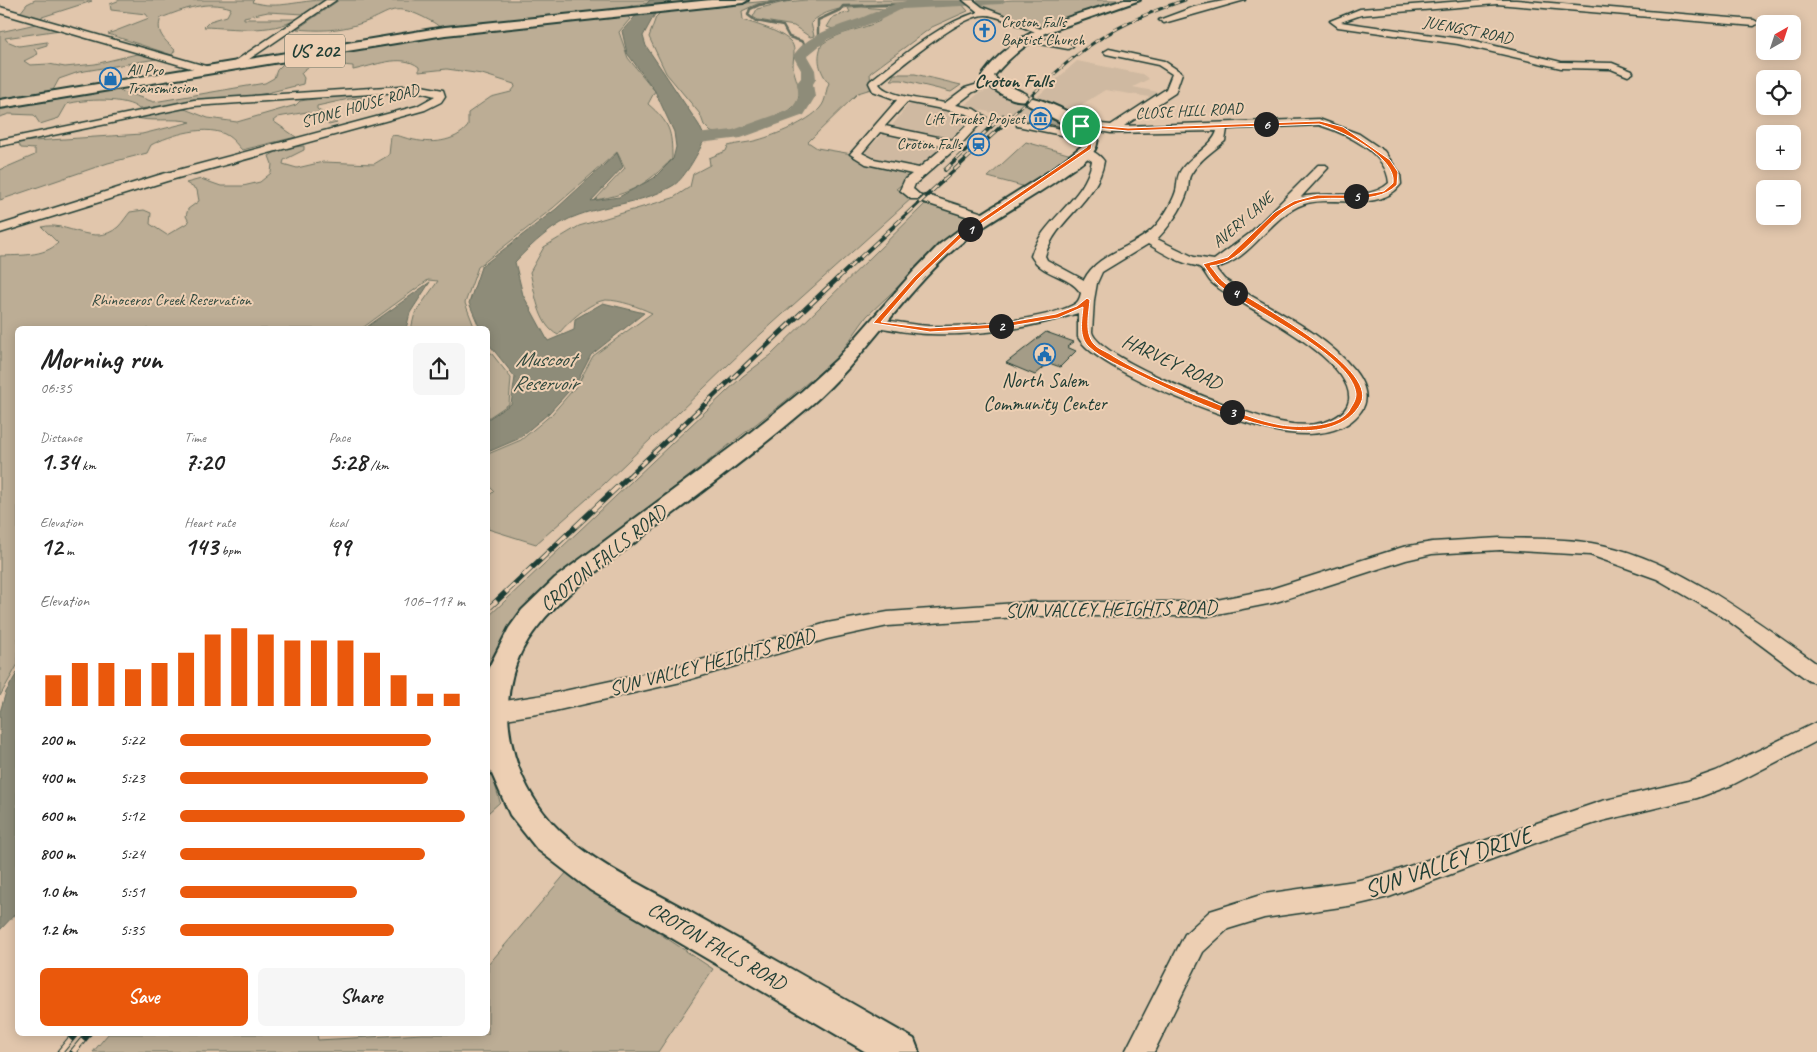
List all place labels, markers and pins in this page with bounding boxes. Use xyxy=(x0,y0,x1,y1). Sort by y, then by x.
place label: Croton Falls Baptist Church xyxy=(1001,12,1085,50)
church icon: Croton Falls Baptist Church xyxy=(973,19,997,43)
place label: All Pro Transmission xyxy=(127,60,198,98)
shop icon: All Pro Transmission xyxy=(99,67,123,91)
pin xyxy=(1060,105,1102,147)
museum icon: Lift Trucks Project xyxy=(1029,107,1053,131)
place label: Lift Trucks Project xyxy=(925,109,1027,129)
pin: 6 xyxy=(1254,112,1278,136)
station icon: Croton Falls xyxy=(966,132,990,156)
place label: Croton Falls xyxy=(897,134,964,154)
pin: 5 xyxy=(1344,184,1368,208)
pin: 1 xyxy=(958,216,982,242)
pin: 4 xyxy=(1222,280,1248,306)
pin: 2 xyxy=(988,314,1014,338)
public building icon: North Salem Community Center xyxy=(1033,342,1057,366)
place label: North Salem Community Center xyxy=(983,368,1109,416)
pin: 3 xyxy=(1220,400,1244,424)

